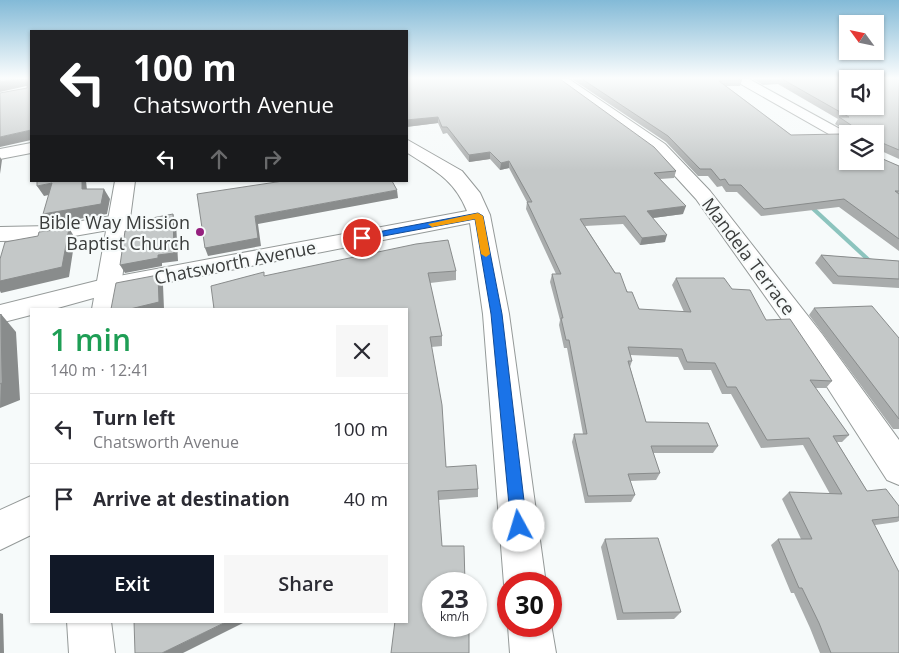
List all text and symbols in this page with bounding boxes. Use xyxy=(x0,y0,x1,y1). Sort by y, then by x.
north arrow xyxy=(839,15,884,60)
map controls xyxy=(839,15,884,170)
text: 100 m xyxy=(133,44,237,91)
icon: left xyxy=(50,50,115,115)
button: sound xyxy=(839,70,884,115)
text: Chatsworth Avenue xyxy=(133,89,334,119)
button: layers xyxy=(839,125,884,170)
icon: left xyxy=(152,145,180,173)
icon: ahead xyxy=(205,145,233,173)
icon: right xyxy=(258,145,286,173)
street label: Mandela Terrace xyxy=(697,192,801,320)
place label: Bible Way Mission Baptist Church xyxy=(39,210,190,255)
pin xyxy=(341,217,383,259)
icon: arrive xyxy=(348,224,376,252)
marker: Bible Way Mission Baptist Church xyxy=(194,226,206,238)
street label: Chatsworth Avenue xyxy=(152,235,318,289)
text: 1 min xyxy=(50,319,131,360)
button: close xyxy=(336,325,388,377)
text: 140 m · 12:41 xyxy=(50,359,150,381)
text: Turn left xyxy=(93,405,175,431)
icon: left xyxy=(50,415,78,443)
text: 100 m xyxy=(333,416,388,442)
text: Chatsworth Avenue xyxy=(93,431,239,453)
icon: arrive xyxy=(50,485,78,513)
text: Arrive at destination xyxy=(93,486,290,512)
text: 40 m xyxy=(344,486,388,512)
position arrow xyxy=(492,499,544,551)
button: Exit xyxy=(50,555,214,613)
button: Share xyxy=(224,555,388,613)
speed limit sign: 30 xyxy=(497,572,562,637)
text: 23 xyxy=(440,581,469,615)
text: km/h xyxy=(440,608,469,625)

